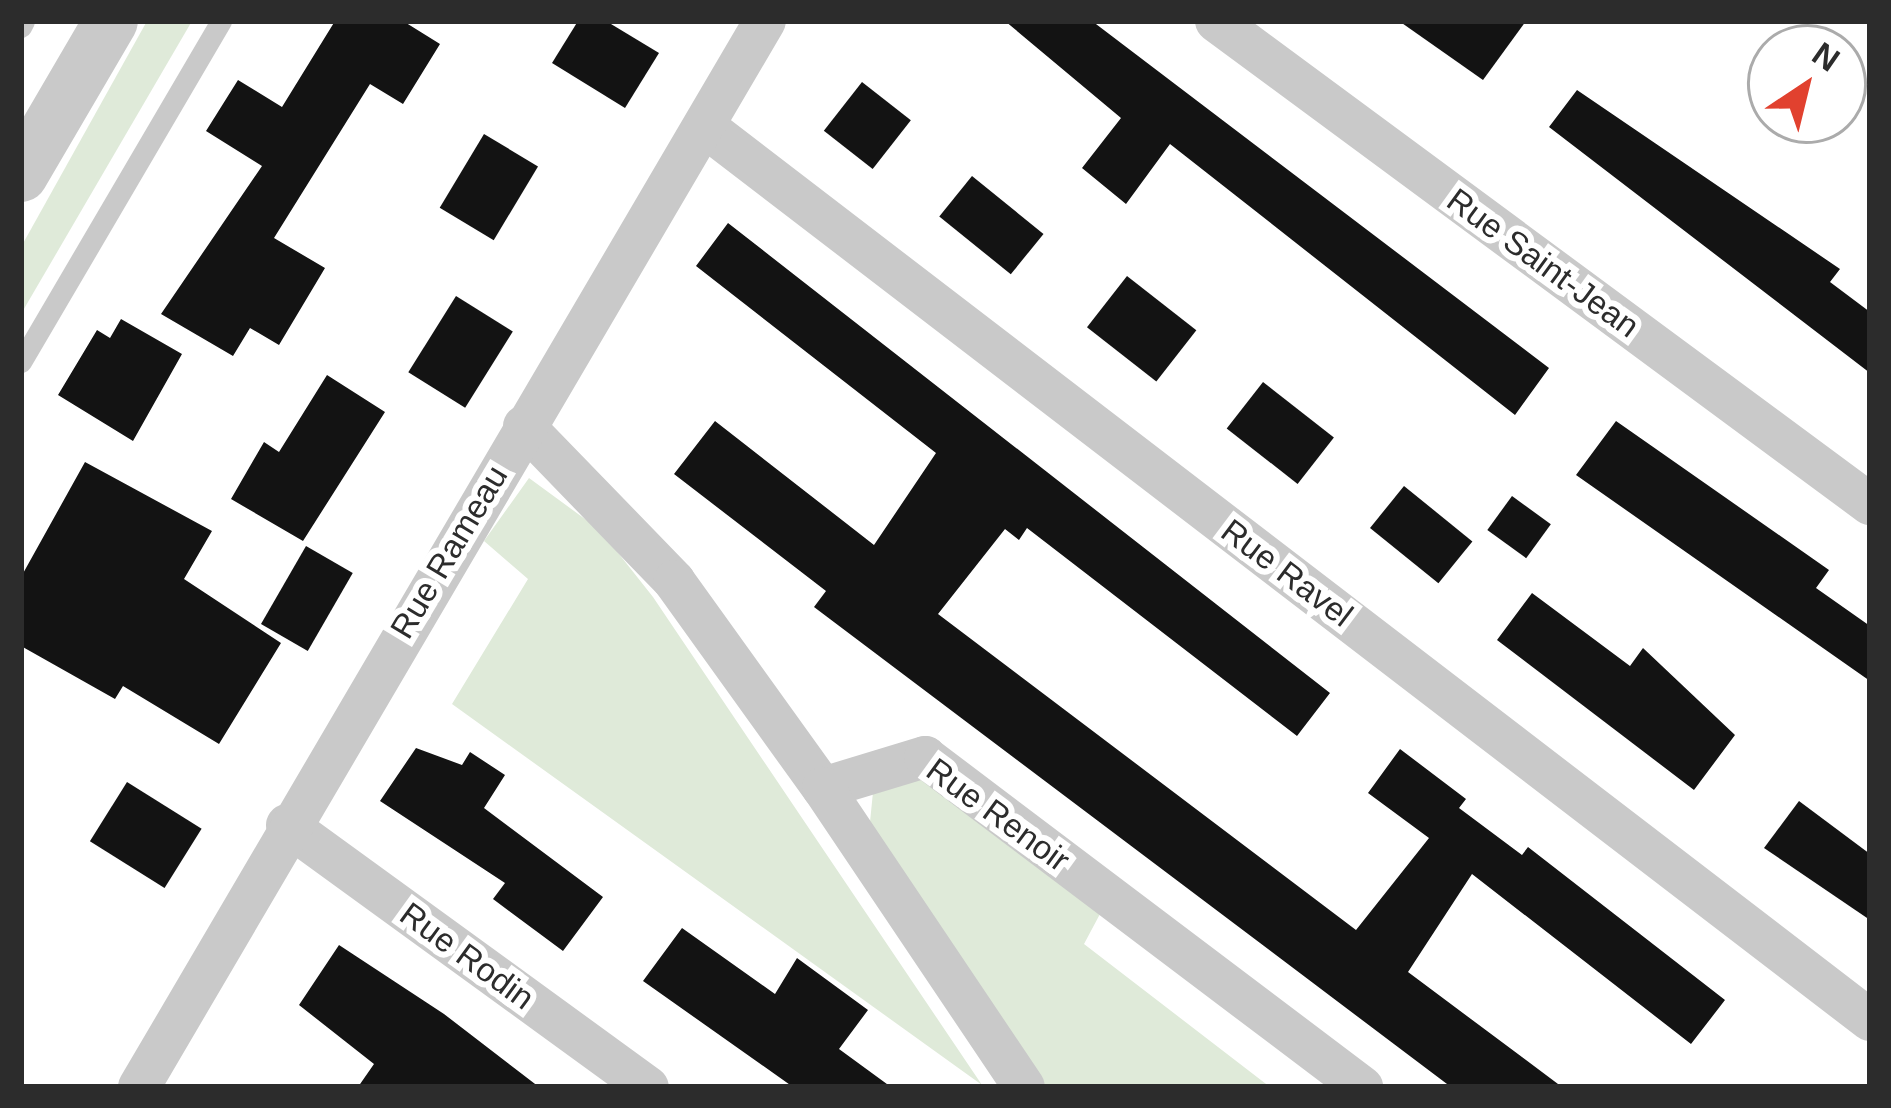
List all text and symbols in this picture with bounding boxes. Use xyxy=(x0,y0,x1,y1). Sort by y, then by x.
north arrow xyxy=(1747,24,1867,144)
text: N xyxy=(1806,35,1847,79)
street label: Rue Saint-Jean xyxy=(1439,180,1647,346)
street label: Rue Rameau xyxy=(382,458,516,646)
street label: Rue Ravel xyxy=(1214,511,1360,635)
street label: Rue Renoir xyxy=(919,750,1077,880)
street label: Rue Rodin xyxy=(392,894,542,1018)

